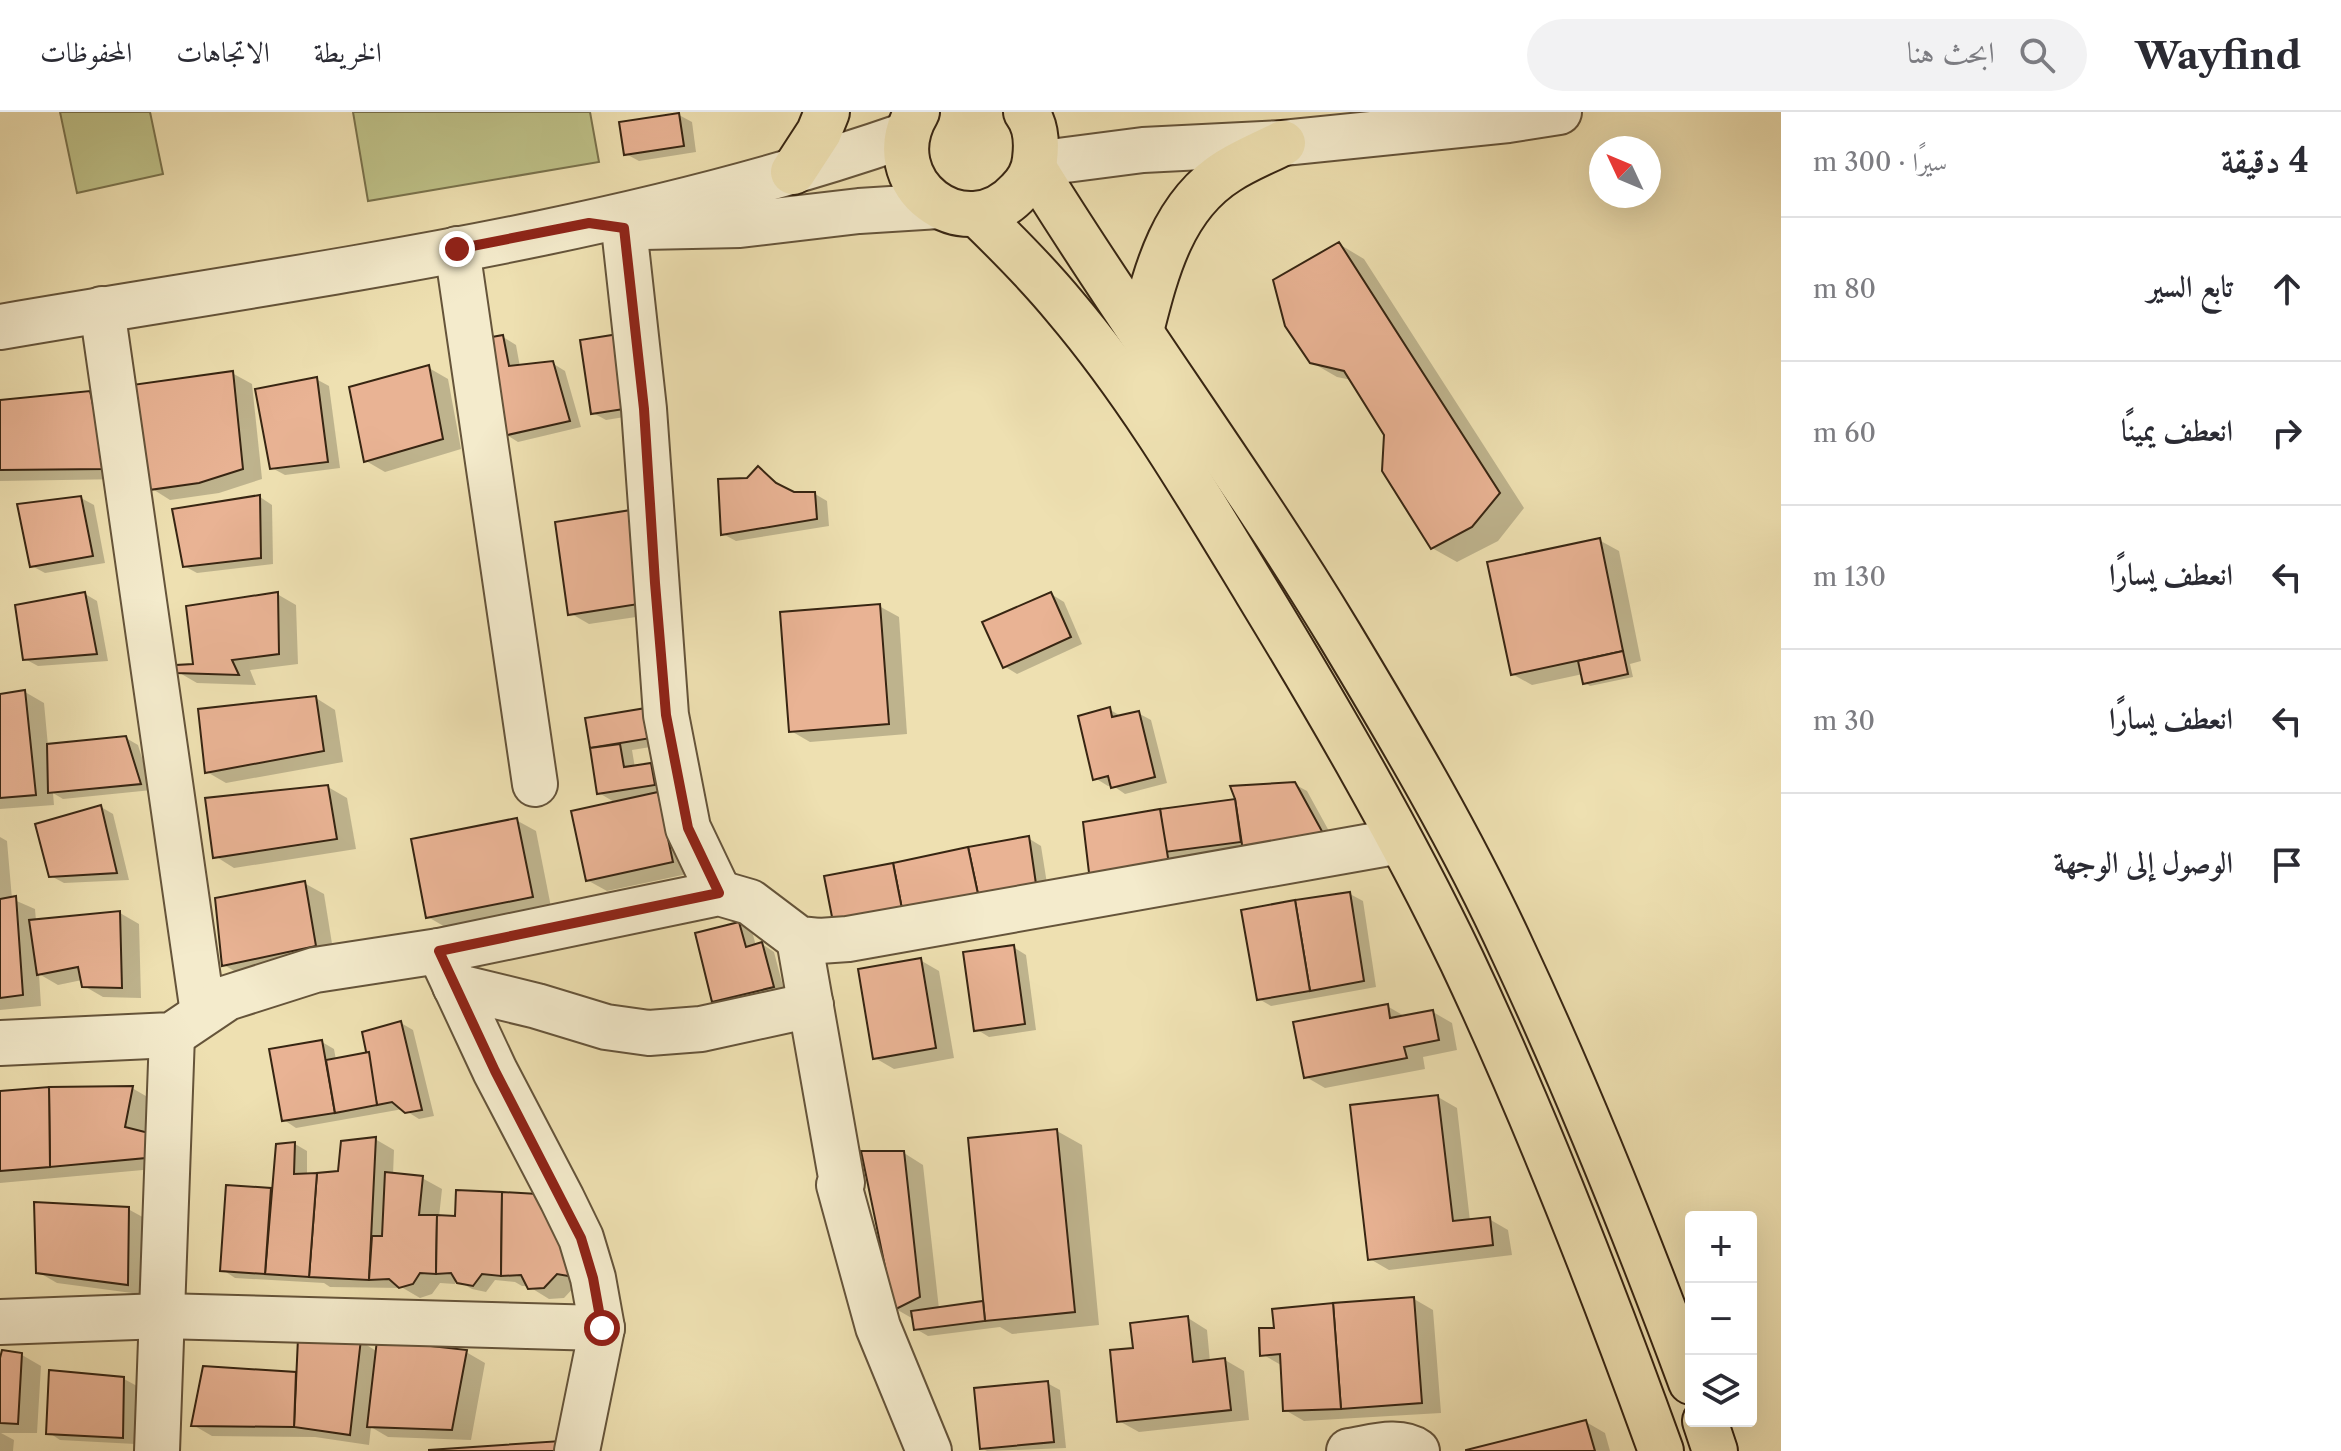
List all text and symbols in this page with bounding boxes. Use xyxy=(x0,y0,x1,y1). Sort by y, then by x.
search box xyxy=(1527,19,2087,91)
text: Wayfind xyxy=(2135,32,2301,79)
icon: search xyxy=(2015,33,2059,77)
text: ابحث هنا xyxy=(1907,34,1995,71)
text: المحفوظات xyxy=(40,35,132,69)
text: الاتجاهات xyxy=(176,35,270,69)
text: الخريطة xyxy=(314,35,382,69)
north arrow xyxy=(1589,136,1661,208)
text: 4 دقيقة xyxy=(2221,139,2309,181)
text: سيرًا · 300 m xyxy=(1813,146,1947,178)
route end xyxy=(439,231,475,267)
icon: ahead xyxy=(2265,267,2309,311)
text: تابع السير xyxy=(2147,268,2233,305)
text: 80 m xyxy=(1813,273,1876,305)
icon: right xyxy=(2265,411,2309,455)
text: انعطف يمينًا xyxy=(2121,412,2233,449)
text: 60 m xyxy=(1813,417,1876,449)
icon: left xyxy=(2265,555,2309,599)
text: انعطف يسارًا xyxy=(2109,556,2233,593)
text: 130 m xyxy=(1813,561,1886,593)
icon: left xyxy=(2265,699,2309,743)
text: انعطف يسارًا xyxy=(2109,700,2233,737)
text: 30 m xyxy=(1813,705,1875,737)
icon: arrive xyxy=(2265,843,2309,887)
text: الوصول إلى الوجهة xyxy=(2054,844,2233,881)
map controls xyxy=(1685,1211,1757,1427)
button: + xyxy=(1685,1211,1757,1283)
button: − xyxy=(1685,1283,1757,1355)
route start xyxy=(584,1310,620,1346)
button: layers xyxy=(1685,1355,1757,1427)

